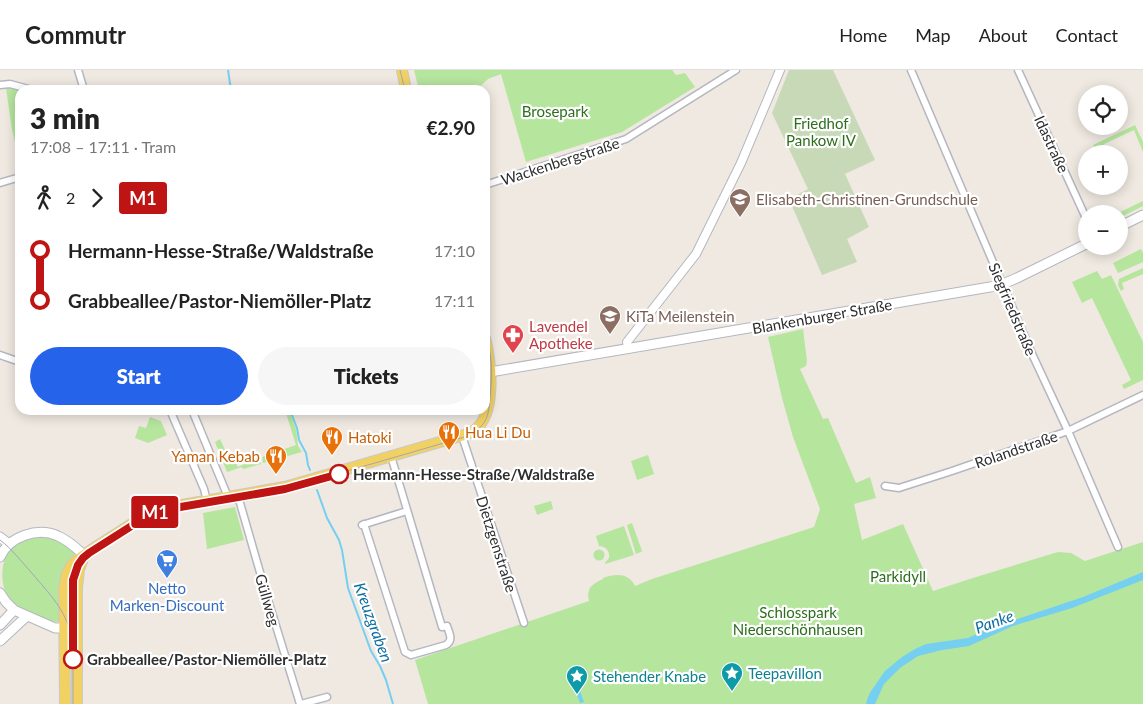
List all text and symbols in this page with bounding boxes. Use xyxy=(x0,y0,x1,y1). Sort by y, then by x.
text: Commutr xyxy=(25,20,126,49)
text: Home xyxy=(839,24,887,46)
text: Map xyxy=(915,24,951,46)
text: About xyxy=(979,24,1028,46)
text: Contact xyxy=(1056,24,1118,46)
map controls xyxy=(1078,85,1128,255)
button: locate xyxy=(1078,85,1128,135)
text: 3 min xyxy=(30,101,100,135)
park label: Brosepark xyxy=(522,102,589,120)
street label: Idastraße xyxy=(1031,112,1073,176)
park label: Friedhof Pankow IV xyxy=(786,114,857,149)
text: €2.90 xyxy=(426,116,475,139)
street label: Wackenbergstraße xyxy=(498,133,622,189)
text: 17:08 – 17:11 · Tram xyxy=(30,137,176,156)
button: + xyxy=(1078,145,1128,195)
icon: walk xyxy=(30,184,58,212)
icon: forward xyxy=(83,184,111,212)
text: M1 xyxy=(129,187,157,209)
school or university icon: Elisabeth-Christinen-Grundschule xyxy=(728,187,752,218)
text: 2 xyxy=(66,188,75,207)
place label: Elisabeth-Christinen-Grundschule xyxy=(756,190,978,208)
button: − xyxy=(1078,205,1128,255)
text: Hermann-Hesse-Straße/Waldstraße xyxy=(68,239,374,262)
text: 17:10 xyxy=(434,241,475,260)
street label: Siegfriedstraße xyxy=(985,260,1041,358)
text: Grabbeallee/Pastor-Niemöller-Platz xyxy=(68,289,371,312)
text: 17:11 xyxy=(434,291,475,310)
street label: Blankenburger Straße xyxy=(751,295,893,337)
school or university icon: KiTa Meilenstein xyxy=(598,304,622,335)
place label: KiTa Meilenstein xyxy=(626,307,735,325)
place label: Lavendel Apotheke xyxy=(529,317,593,352)
pharmacy icon: Lavendel Apotheke xyxy=(501,323,525,354)
button: Start xyxy=(30,347,248,405)
button: Tickets xyxy=(258,347,475,405)
restaurant icon: Hua Li Du xyxy=(437,420,461,451)
place label: Hua Li Du xyxy=(465,423,531,441)
restaurant icon: Hatoki xyxy=(320,425,344,456)
street label: Rolandstraße xyxy=(972,426,1060,472)
place label: Hatoki xyxy=(348,428,392,446)
restaurant icon: Yaman Kebab xyxy=(264,444,288,475)
place label: Yaman Kebab xyxy=(171,447,260,465)
marker: Hermann-Hesse-Straße/Waldstraße xyxy=(329,464,349,484)
place label: Hermann-Hesse-Straße/Waldstraße xyxy=(353,465,594,483)
street label: Dietzgenstraße xyxy=(473,494,521,594)
line badge: M1 xyxy=(132,496,178,528)
text: M1 xyxy=(141,501,169,523)
supermarket icon: Netto Marken-Discount xyxy=(155,548,179,579)
park label: Parkidyll xyxy=(870,567,926,585)
street label: Güllweg xyxy=(252,572,284,628)
place label: Netto Marken-Discount xyxy=(110,579,225,614)
water label: Kreuzgraben xyxy=(351,580,397,664)
park label: Schlosspark Niederschönhausen xyxy=(733,603,863,638)
water label: Panke xyxy=(972,605,1016,637)
marker: Grabbeallee/Pastor-Niemöller-Platz xyxy=(63,649,83,669)
place label: Grabbeallee/Pastor-Niemöller-Platz xyxy=(87,650,326,668)
place icon: Teepavillon xyxy=(720,661,744,692)
place icon: Stehender Knabe xyxy=(565,664,589,695)
place label: Teepavillon xyxy=(748,664,822,682)
place label: Stehender Knabe xyxy=(593,667,706,685)

